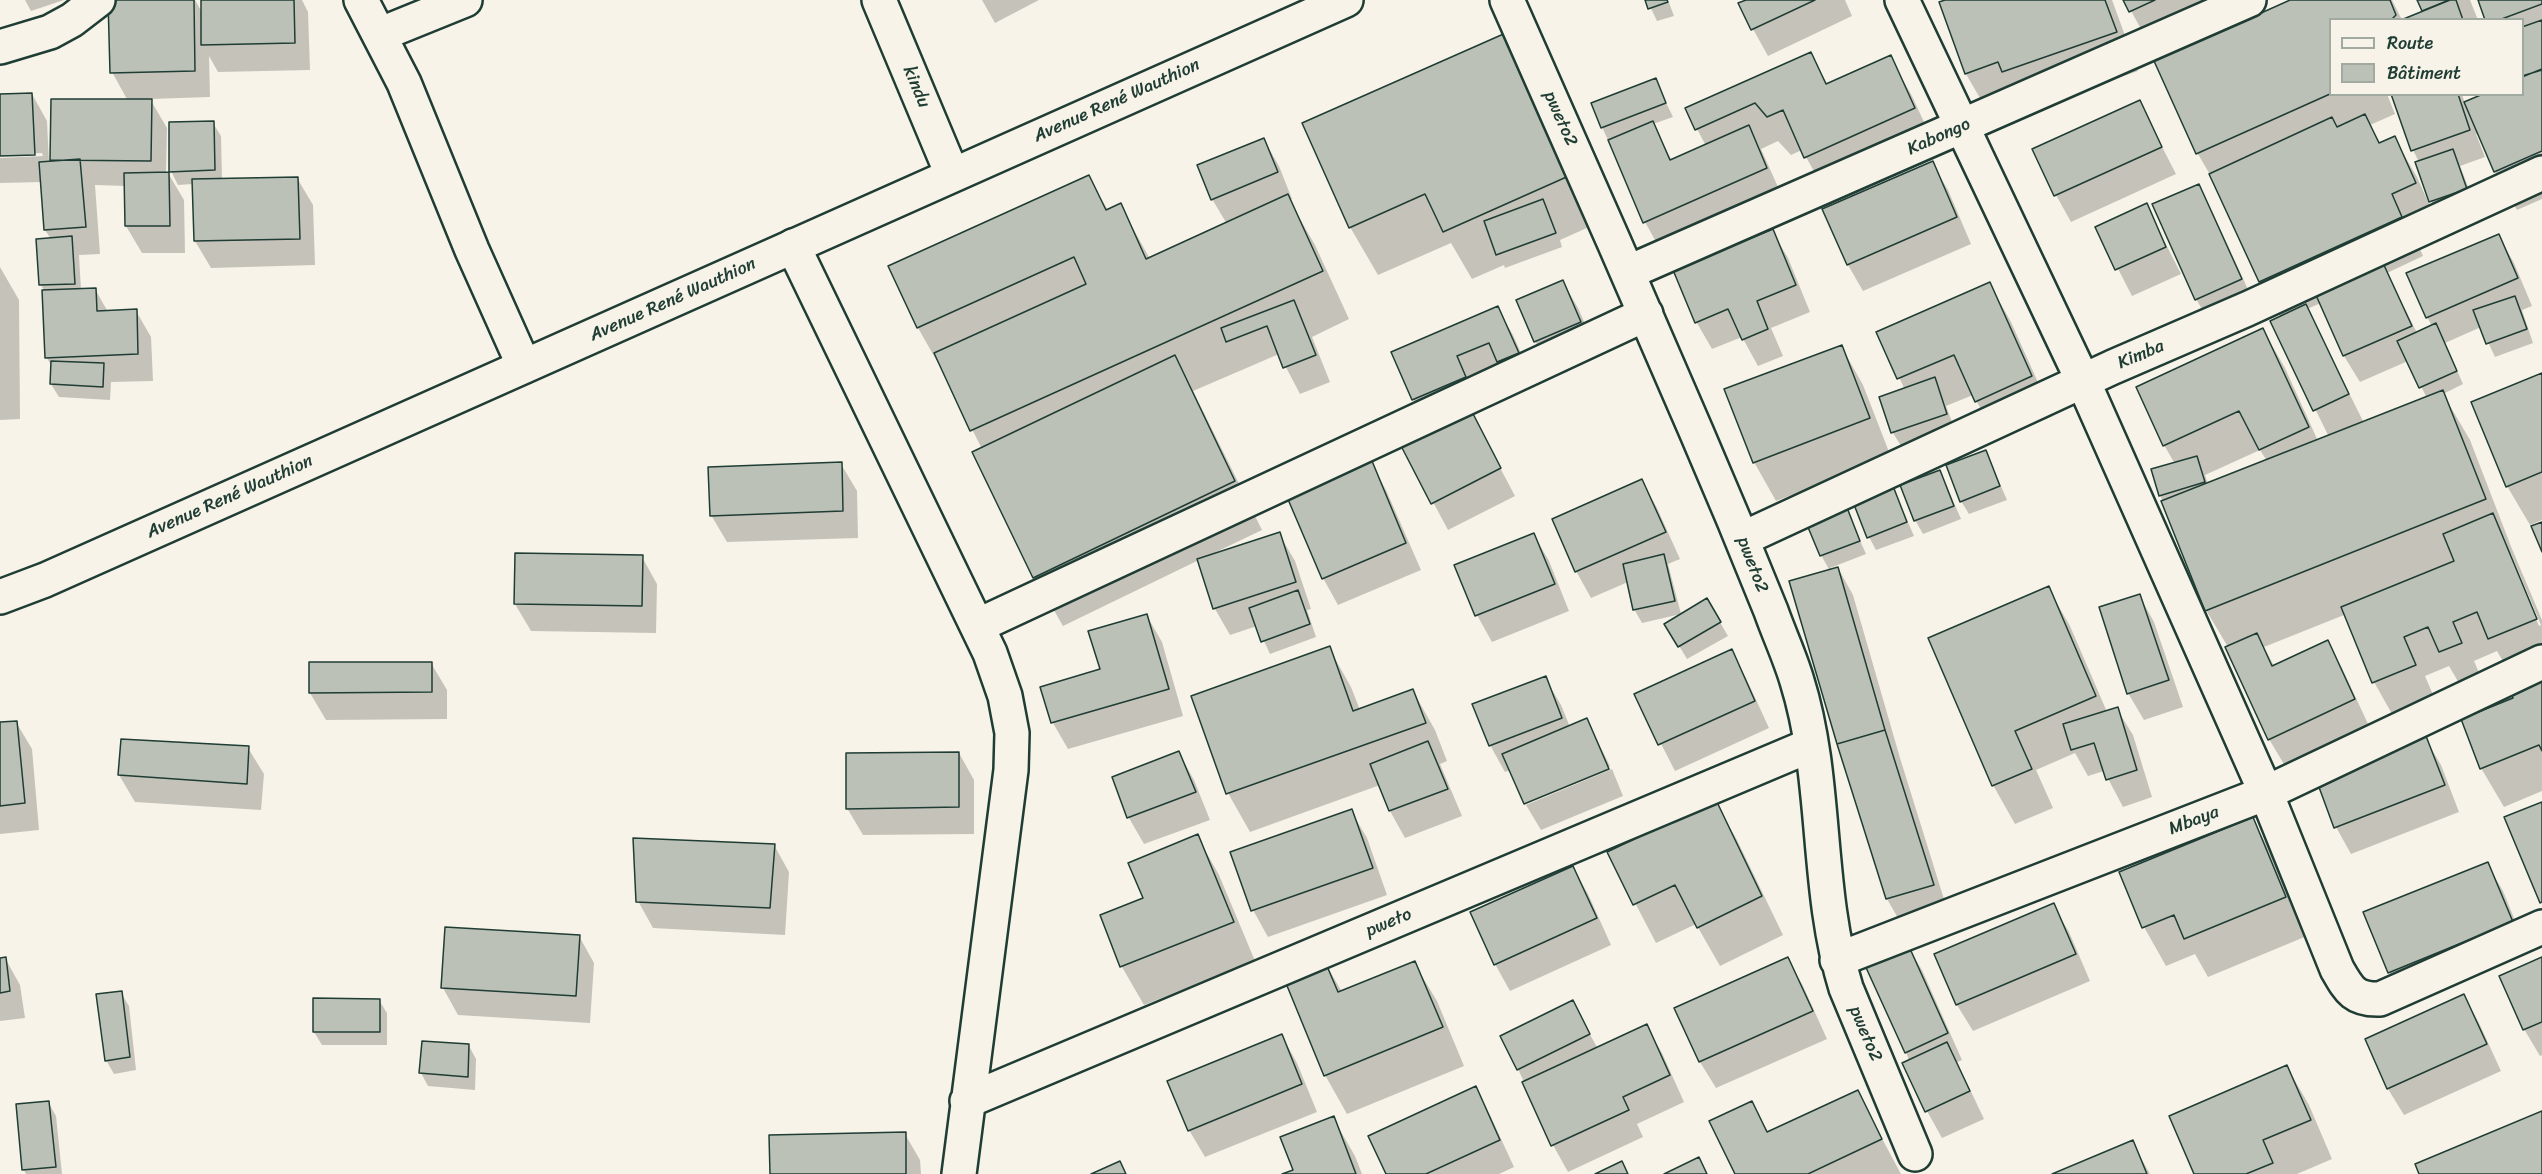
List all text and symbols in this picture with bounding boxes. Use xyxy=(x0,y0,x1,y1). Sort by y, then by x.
legend xyxy=(2329,18,2524,96)
text: Route xyxy=(2387,27,2433,59)
street label: Avenue René Wauthion xyxy=(1031,55,1203,147)
text: Bâtiment xyxy=(2387,57,2461,89)
street label: kindu xyxy=(898,63,934,111)
street label: pweto2 xyxy=(1538,88,1582,150)
street label: Kabongo xyxy=(1904,114,1974,160)
street label: Avenue René Wauthion xyxy=(587,254,759,346)
street label: Kimba xyxy=(2115,336,2167,374)
street label: Avenue René Wauthion xyxy=(144,451,316,543)
street label: pweto2 xyxy=(1732,534,1772,596)
street label: Mbaya xyxy=(2166,802,2222,840)
street label: pweto xyxy=(1363,904,1415,942)
street label: pweto2 xyxy=(1844,1003,1886,1065)

